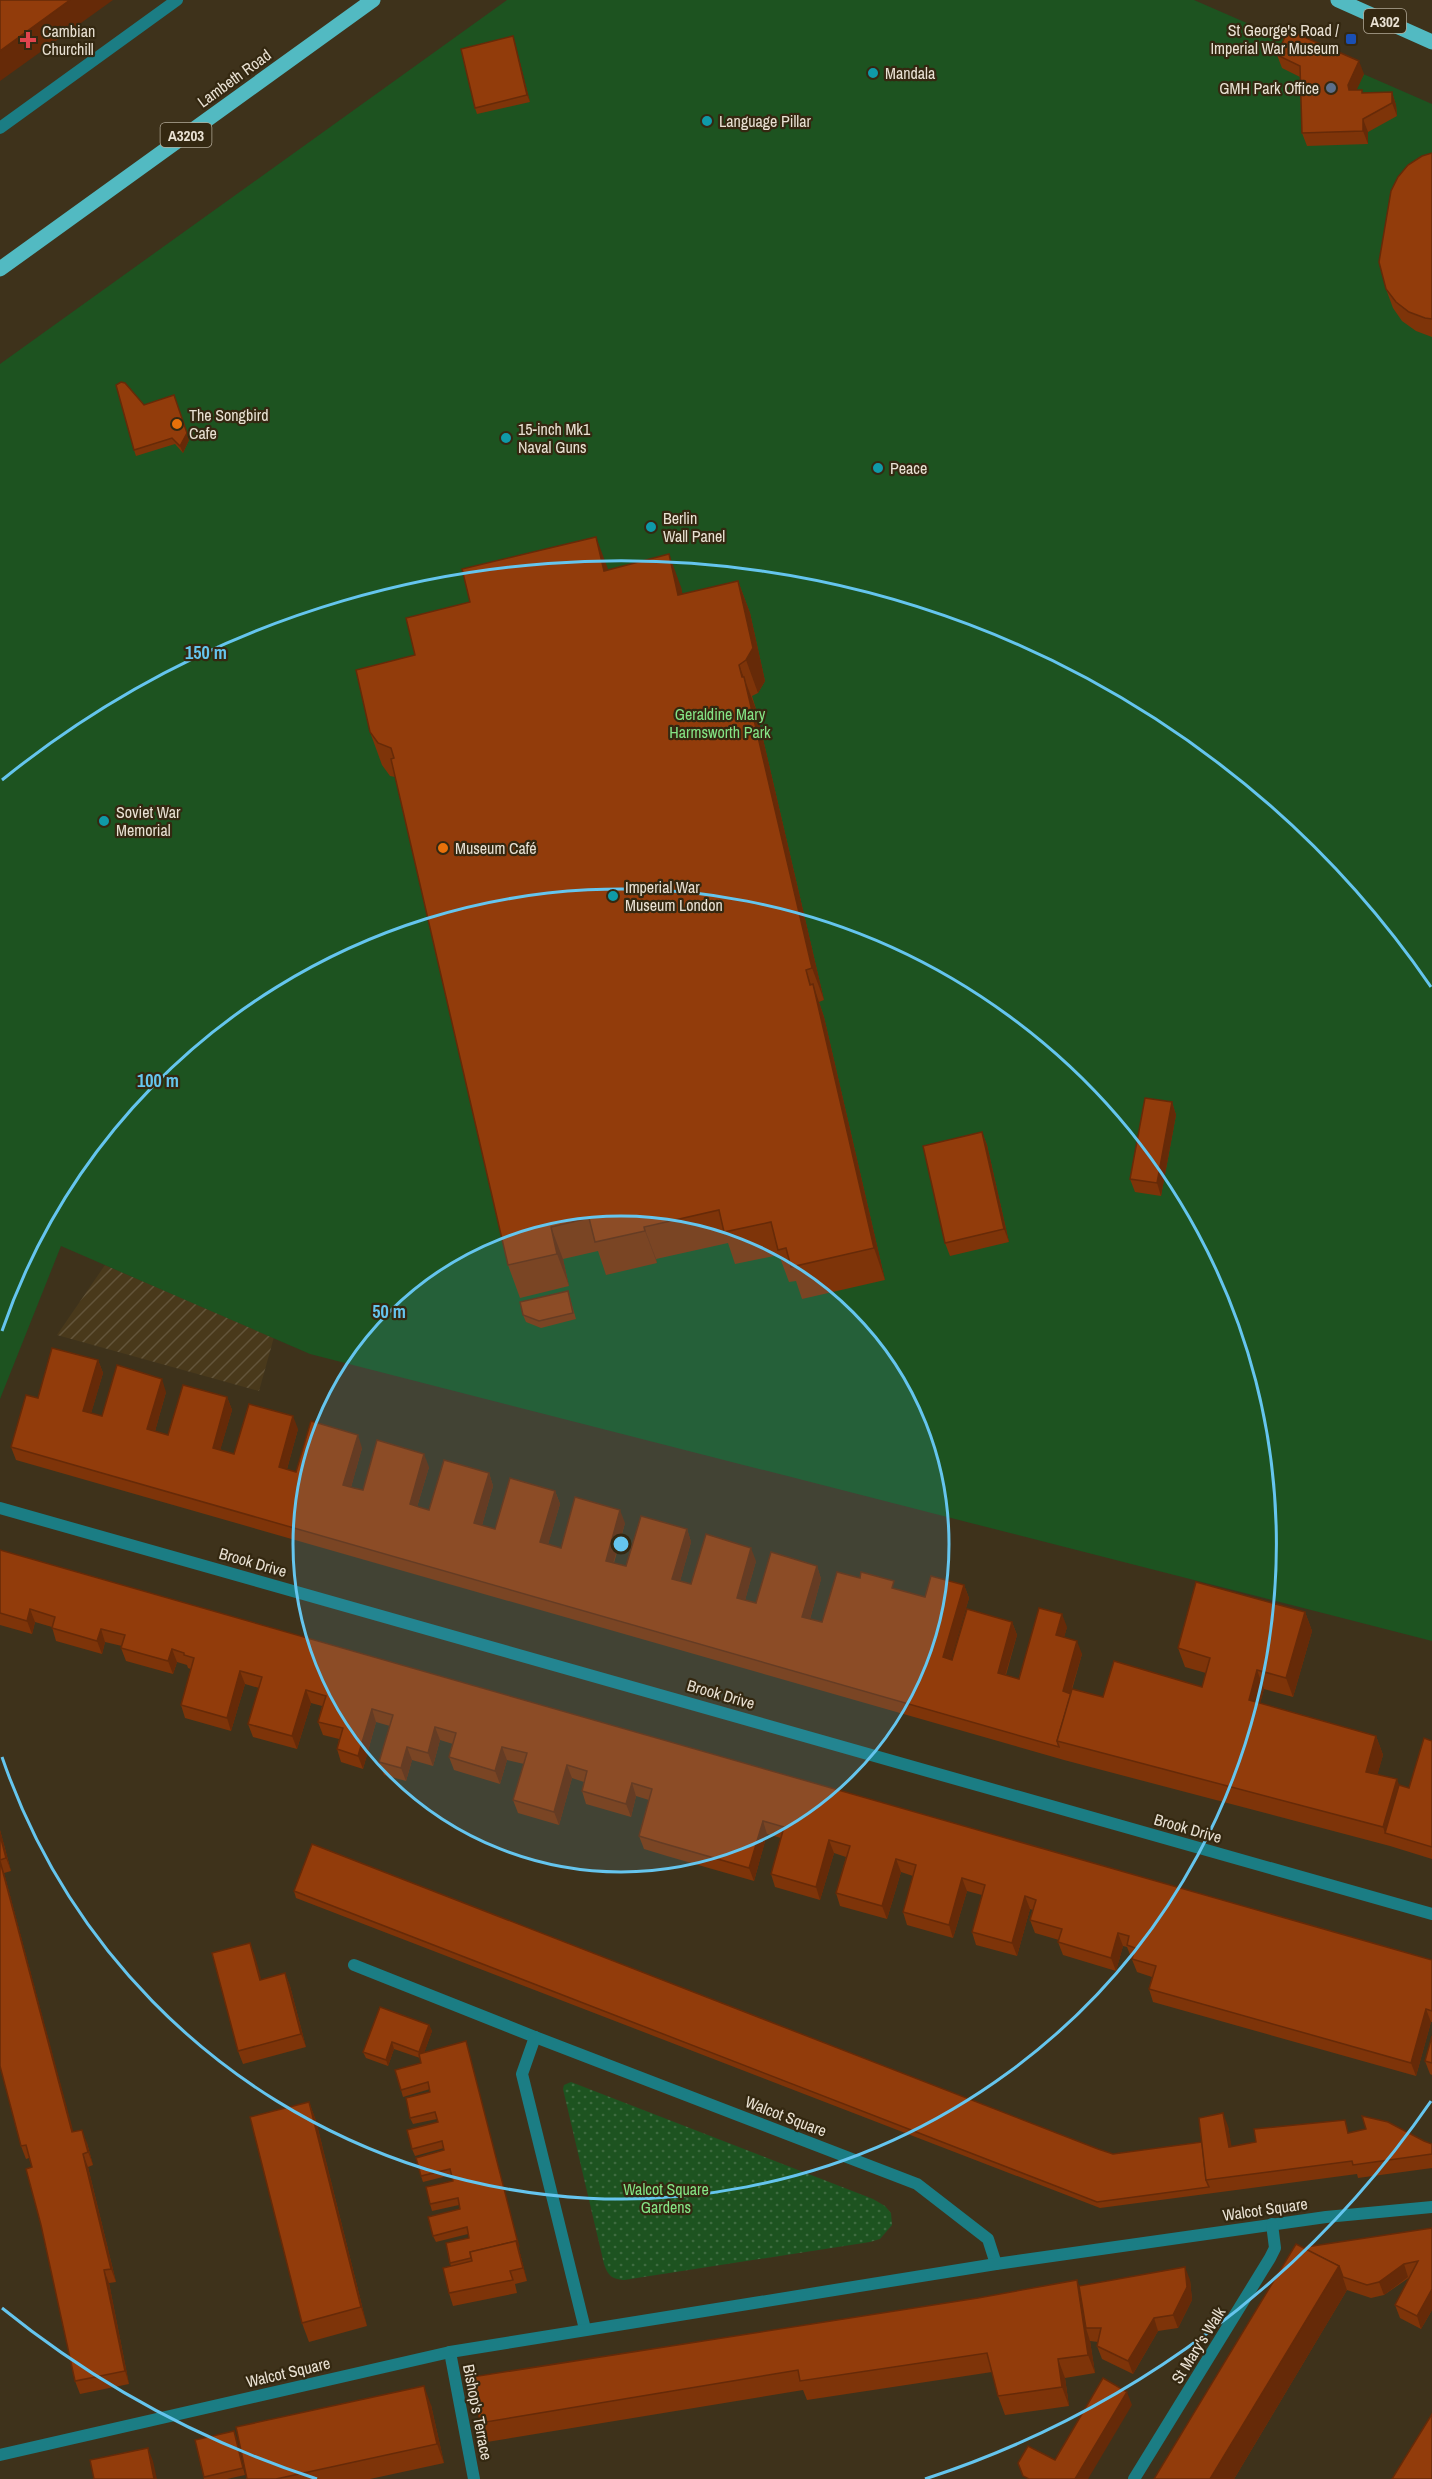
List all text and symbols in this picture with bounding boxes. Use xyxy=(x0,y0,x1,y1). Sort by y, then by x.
road number: A302 xyxy=(1364,9,1406,33)
place label: St George's Road / Imperial War Museum xyxy=(1210,19,1339,59)
place label: Cambian Churchill xyxy=(42,20,95,60)
marker: Cambian Churchill xyxy=(19,31,37,49)
marker: St George's Road / Imperial War Museum xyxy=(1344,32,1358,46)
street label: Lambeth Road xyxy=(193,44,275,112)
place label: Mandala xyxy=(885,62,936,84)
marker: Mandala xyxy=(866,66,880,80)
place label: GMH Park Office xyxy=(1219,77,1319,99)
marker: GMH Park Office xyxy=(1324,81,1338,95)
place label: Language Pillar xyxy=(719,110,812,132)
marker: Language Pillar xyxy=(700,114,714,128)
road number: A3203 xyxy=(160,123,212,147)
place label: The Songbird Cafe xyxy=(189,404,269,444)
marker: The Songbird Cafe xyxy=(170,417,184,431)
place label: 15-inch Mk1 Naval Guns xyxy=(518,418,591,458)
marker: 15-inch Mk1 Naval Guns xyxy=(499,431,513,445)
place label: Peace xyxy=(890,457,927,479)
marker: Peace xyxy=(871,461,885,475)
place label: Berlin Wall Panel xyxy=(663,507,725,547)
marker: Berlin Wall Panel xyxy=(644,520,658,534)
text: 150 m xyxy=(185,640,227,665)
park label: Geraldine Mary Harmsworth Park xyxy=(669,703,771,743)
place label: Soviet War Memorial xyxy=(116,801,181,841)
marker: Soviet War Memorial xyxy=(97,814,111,828)
place label: Museum Café xyxy=(455,837,537,859)
marker: Museum Café xyxy=(436,841,450,855)
place label: Imperial War Museum London xyxy=(625,876,723,916)
marker: Imperial War Museum London xyxy=(606,889,620,903)
text: 100 m xyxy=(137,1068,179,1093)
text: 50 m xyxy=(372,1299,406,1324)
centre of rings xyxy=(611,1534,631,1554)
street label: Brook Drive xyxy=(217,1542,289,1582)
street label: Brook Drive xyxy=(685,1674,757,1714)
street label: Brook Drive xyxy=(1152,1808,1224,1848)
street label: Walcot Square xyxy=(742,2090,830,2142)
park label: Walcot Square Gardens xyxy=(623,2178,709,2218)
street label: Walcot Square xyxy=(1221,2192,1309,2226)
street label: St Mary's Walk xyxy=(1166,2302,1231,2388)
street label: Walcot Square xyxy=(244,2352,332,2392)
street label: Bishop's Terrace xyxy=(458,2362,498,2462)

